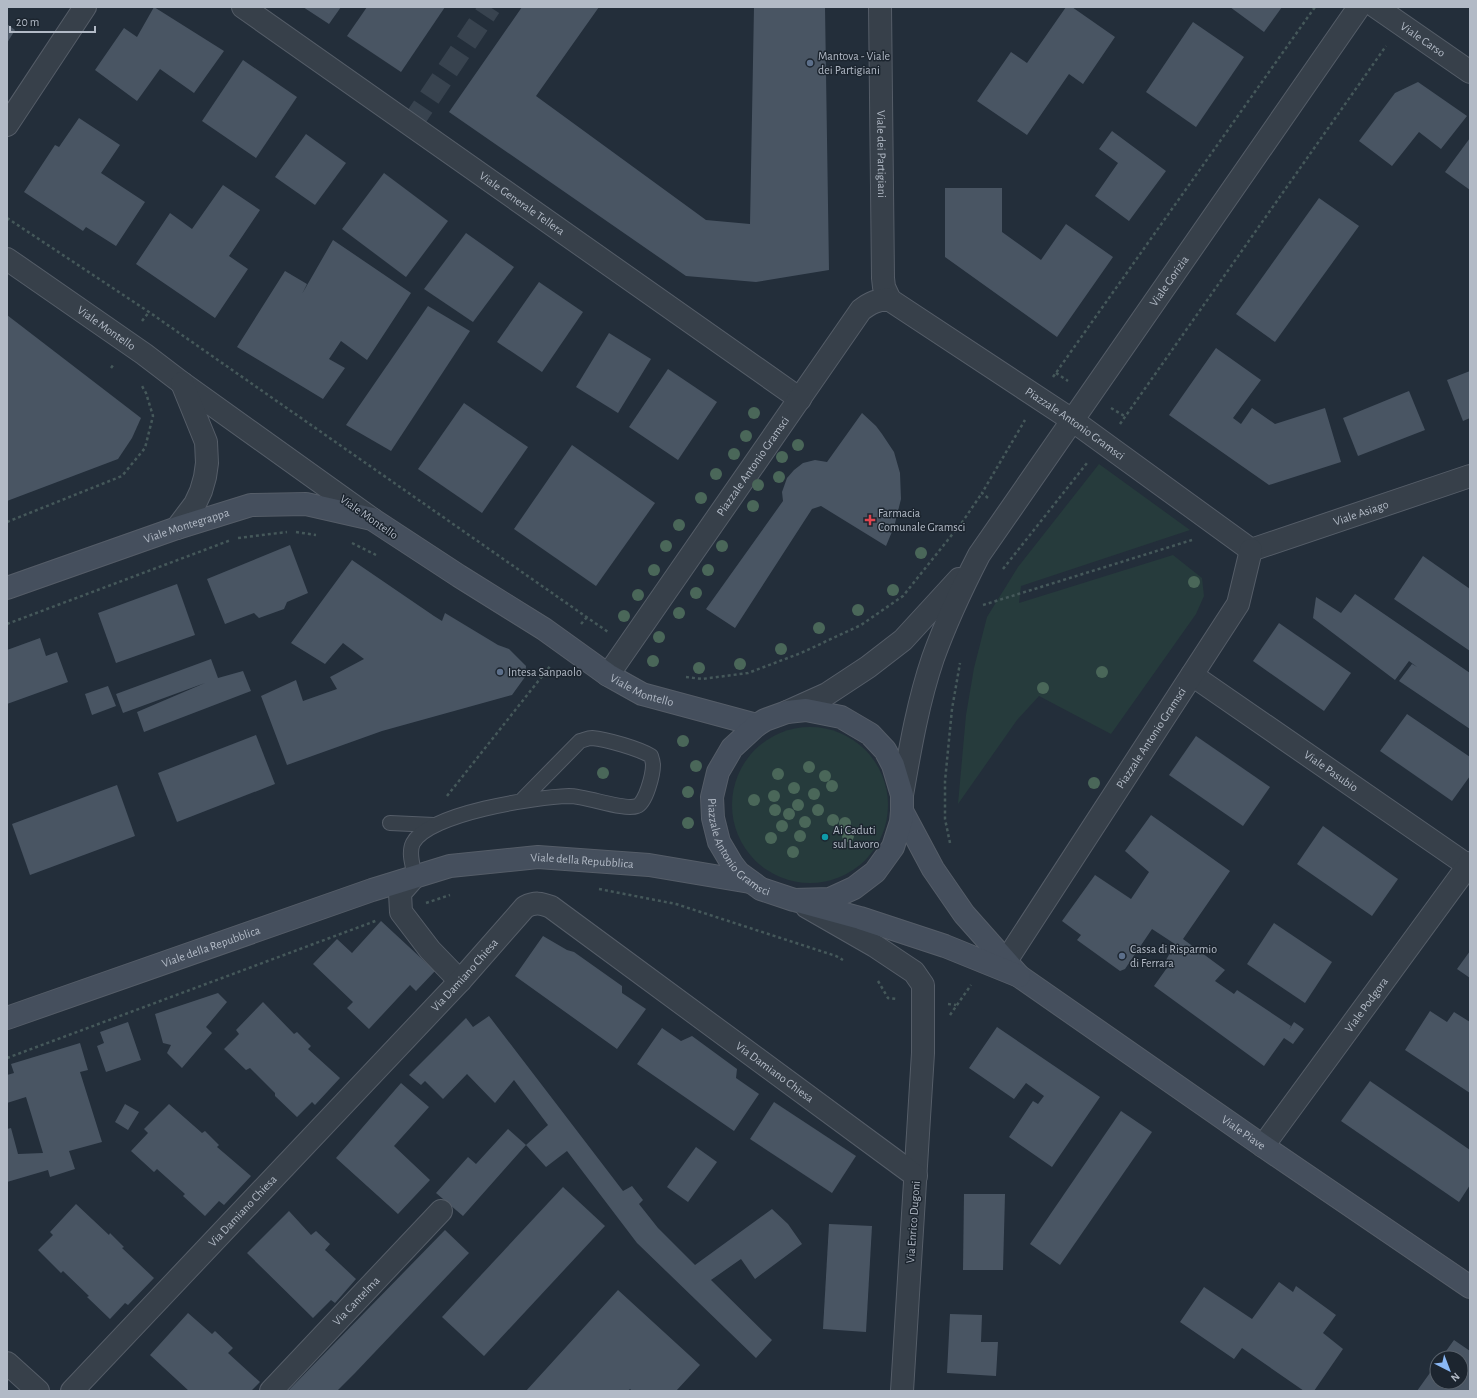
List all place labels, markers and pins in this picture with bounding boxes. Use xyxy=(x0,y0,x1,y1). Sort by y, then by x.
place label: Mantova - Viale dei Partigiani xyxy=(818,50,890,76)
marker: Mantova - Viale dei Partigiani xyxy=(805,58,815,68)
place label: Farmacia Comunale Gramsci xyxy=(878,507,965,533)
marker: Farmacia Comunale Gramsci xyxy=(865,515,875,525)
place label: Intesa Sanpaolo xyxy=(508,666,582,678)
marker: Intesa Sanpaolo xyxy=(495,667,505,677)
place label: Ai Caduti sul Lavoro xyxy=(833,824,879,850)
marker: Ai Caduti sul Lavoro xyxy=(820,832,830,842)
place label: Cassa di Risparmio di Ferrara xyxy=(1130,943,1217,969)
marker: Cassa di Risparmio di Ferrara xyxy=(1117,951,1127,961)

